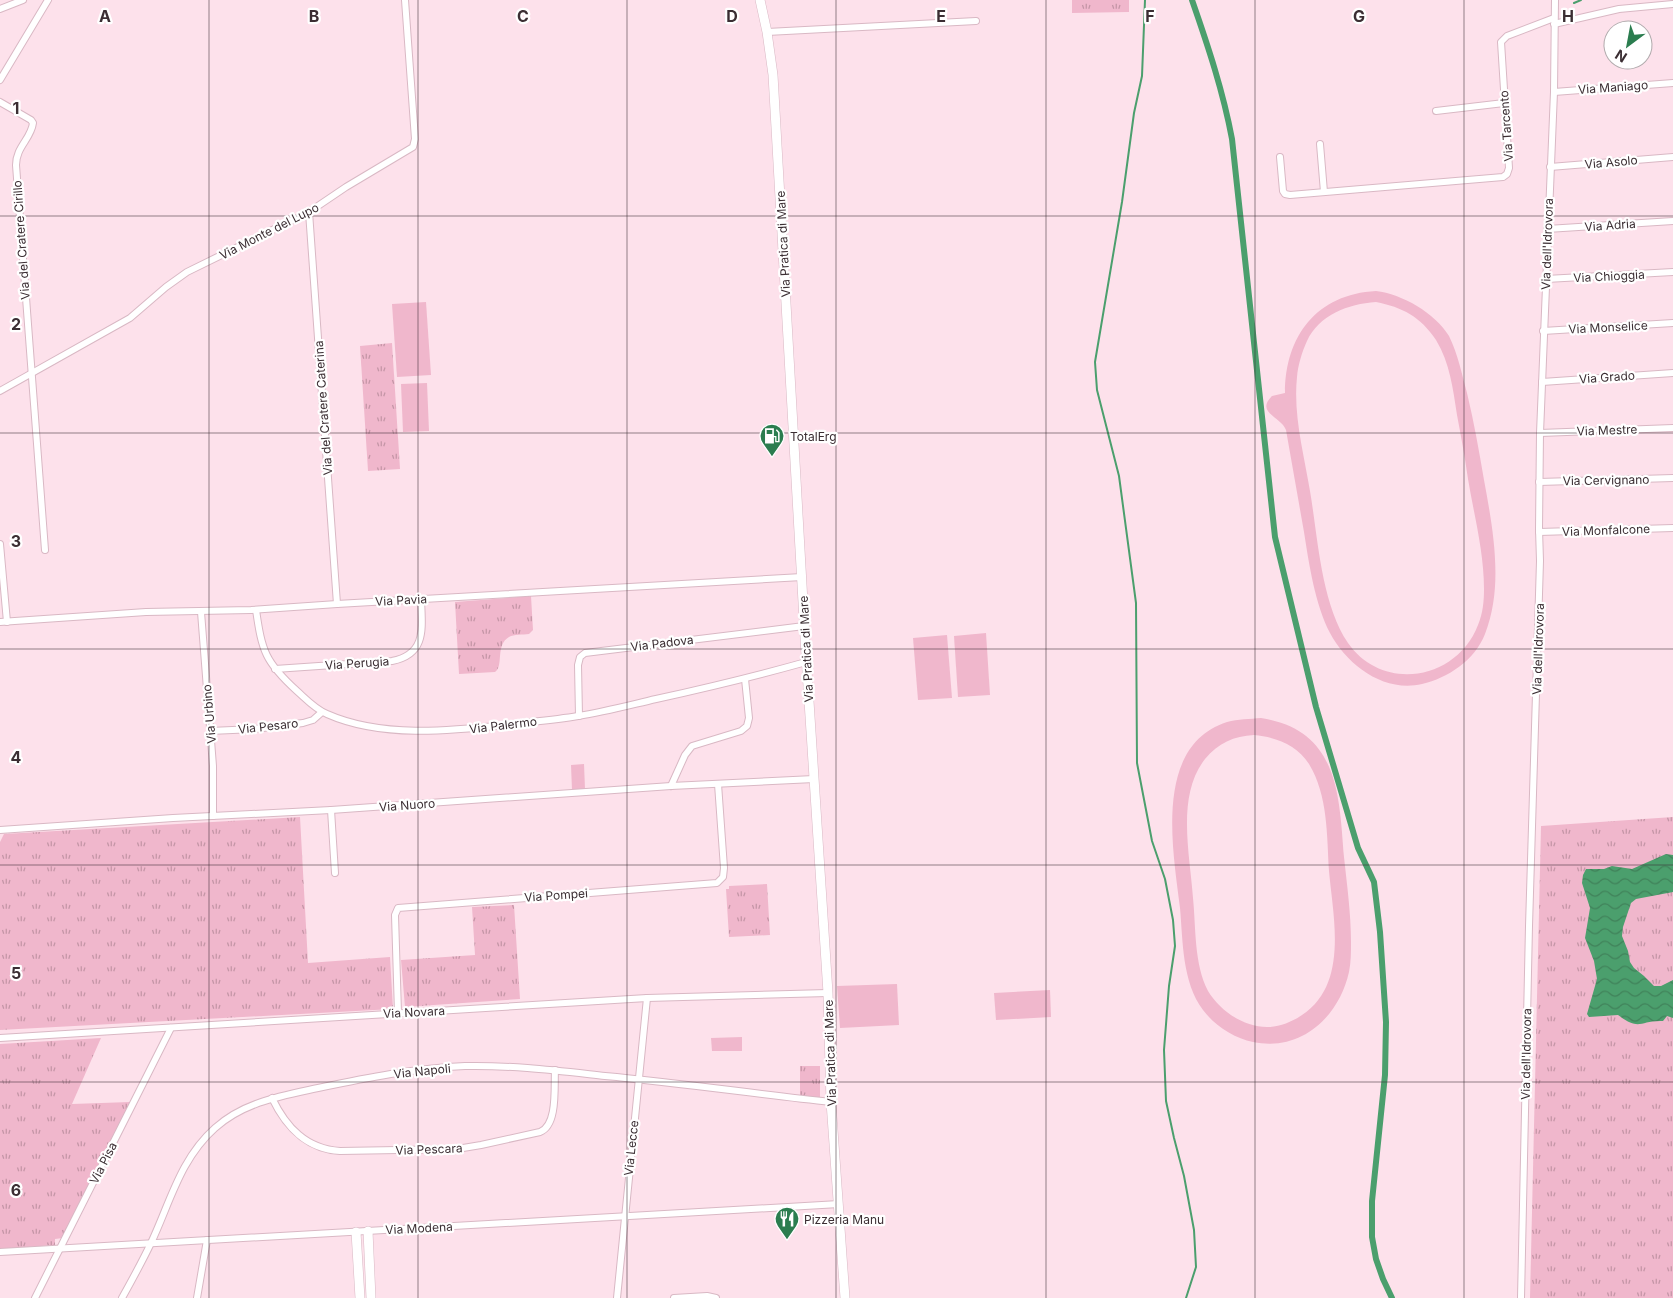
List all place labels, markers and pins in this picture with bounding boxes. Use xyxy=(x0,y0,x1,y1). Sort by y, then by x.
fuel station icon: TotalErg xyxy=(759,423,785,457)
place label: TotalErg xyxy=(790,429,837,444)
restaurant icon: Pizzeria Manu xyxy=(774,1206,800,1240)
place label: Pizzeria Manu xyxy=(804,1212,884,1227)

